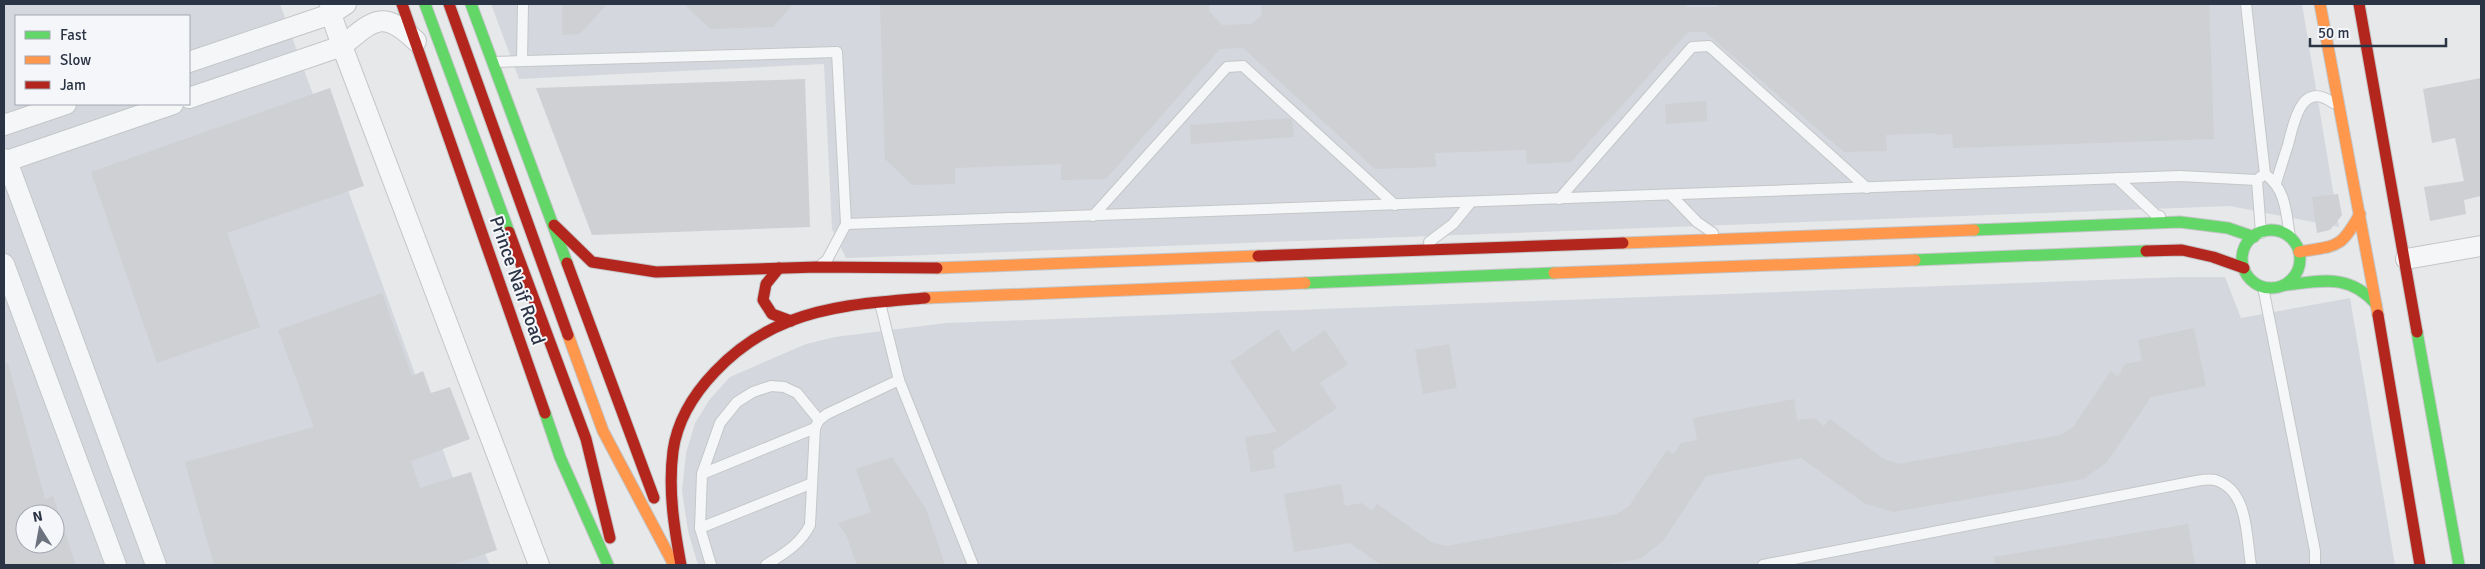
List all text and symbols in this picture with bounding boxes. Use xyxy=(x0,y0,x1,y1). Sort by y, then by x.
legend xyxy=(15,15,190,105)
scale bar xyxy=(2310,15,2446,47)
text: 50 m xyxy=(2318,24,2349,42)
text: Fast xyxy=(60,26,87,44)
text: Slow xyxy=(60,51,91,69)
text: Jam xyxy=(60,76,86,94)
street label: Prince Naif Road xyxy=(484,213,550,348)
north arrow xyxy=(15,504,65,554)
text: N xyxy=(31,507,44,526)

